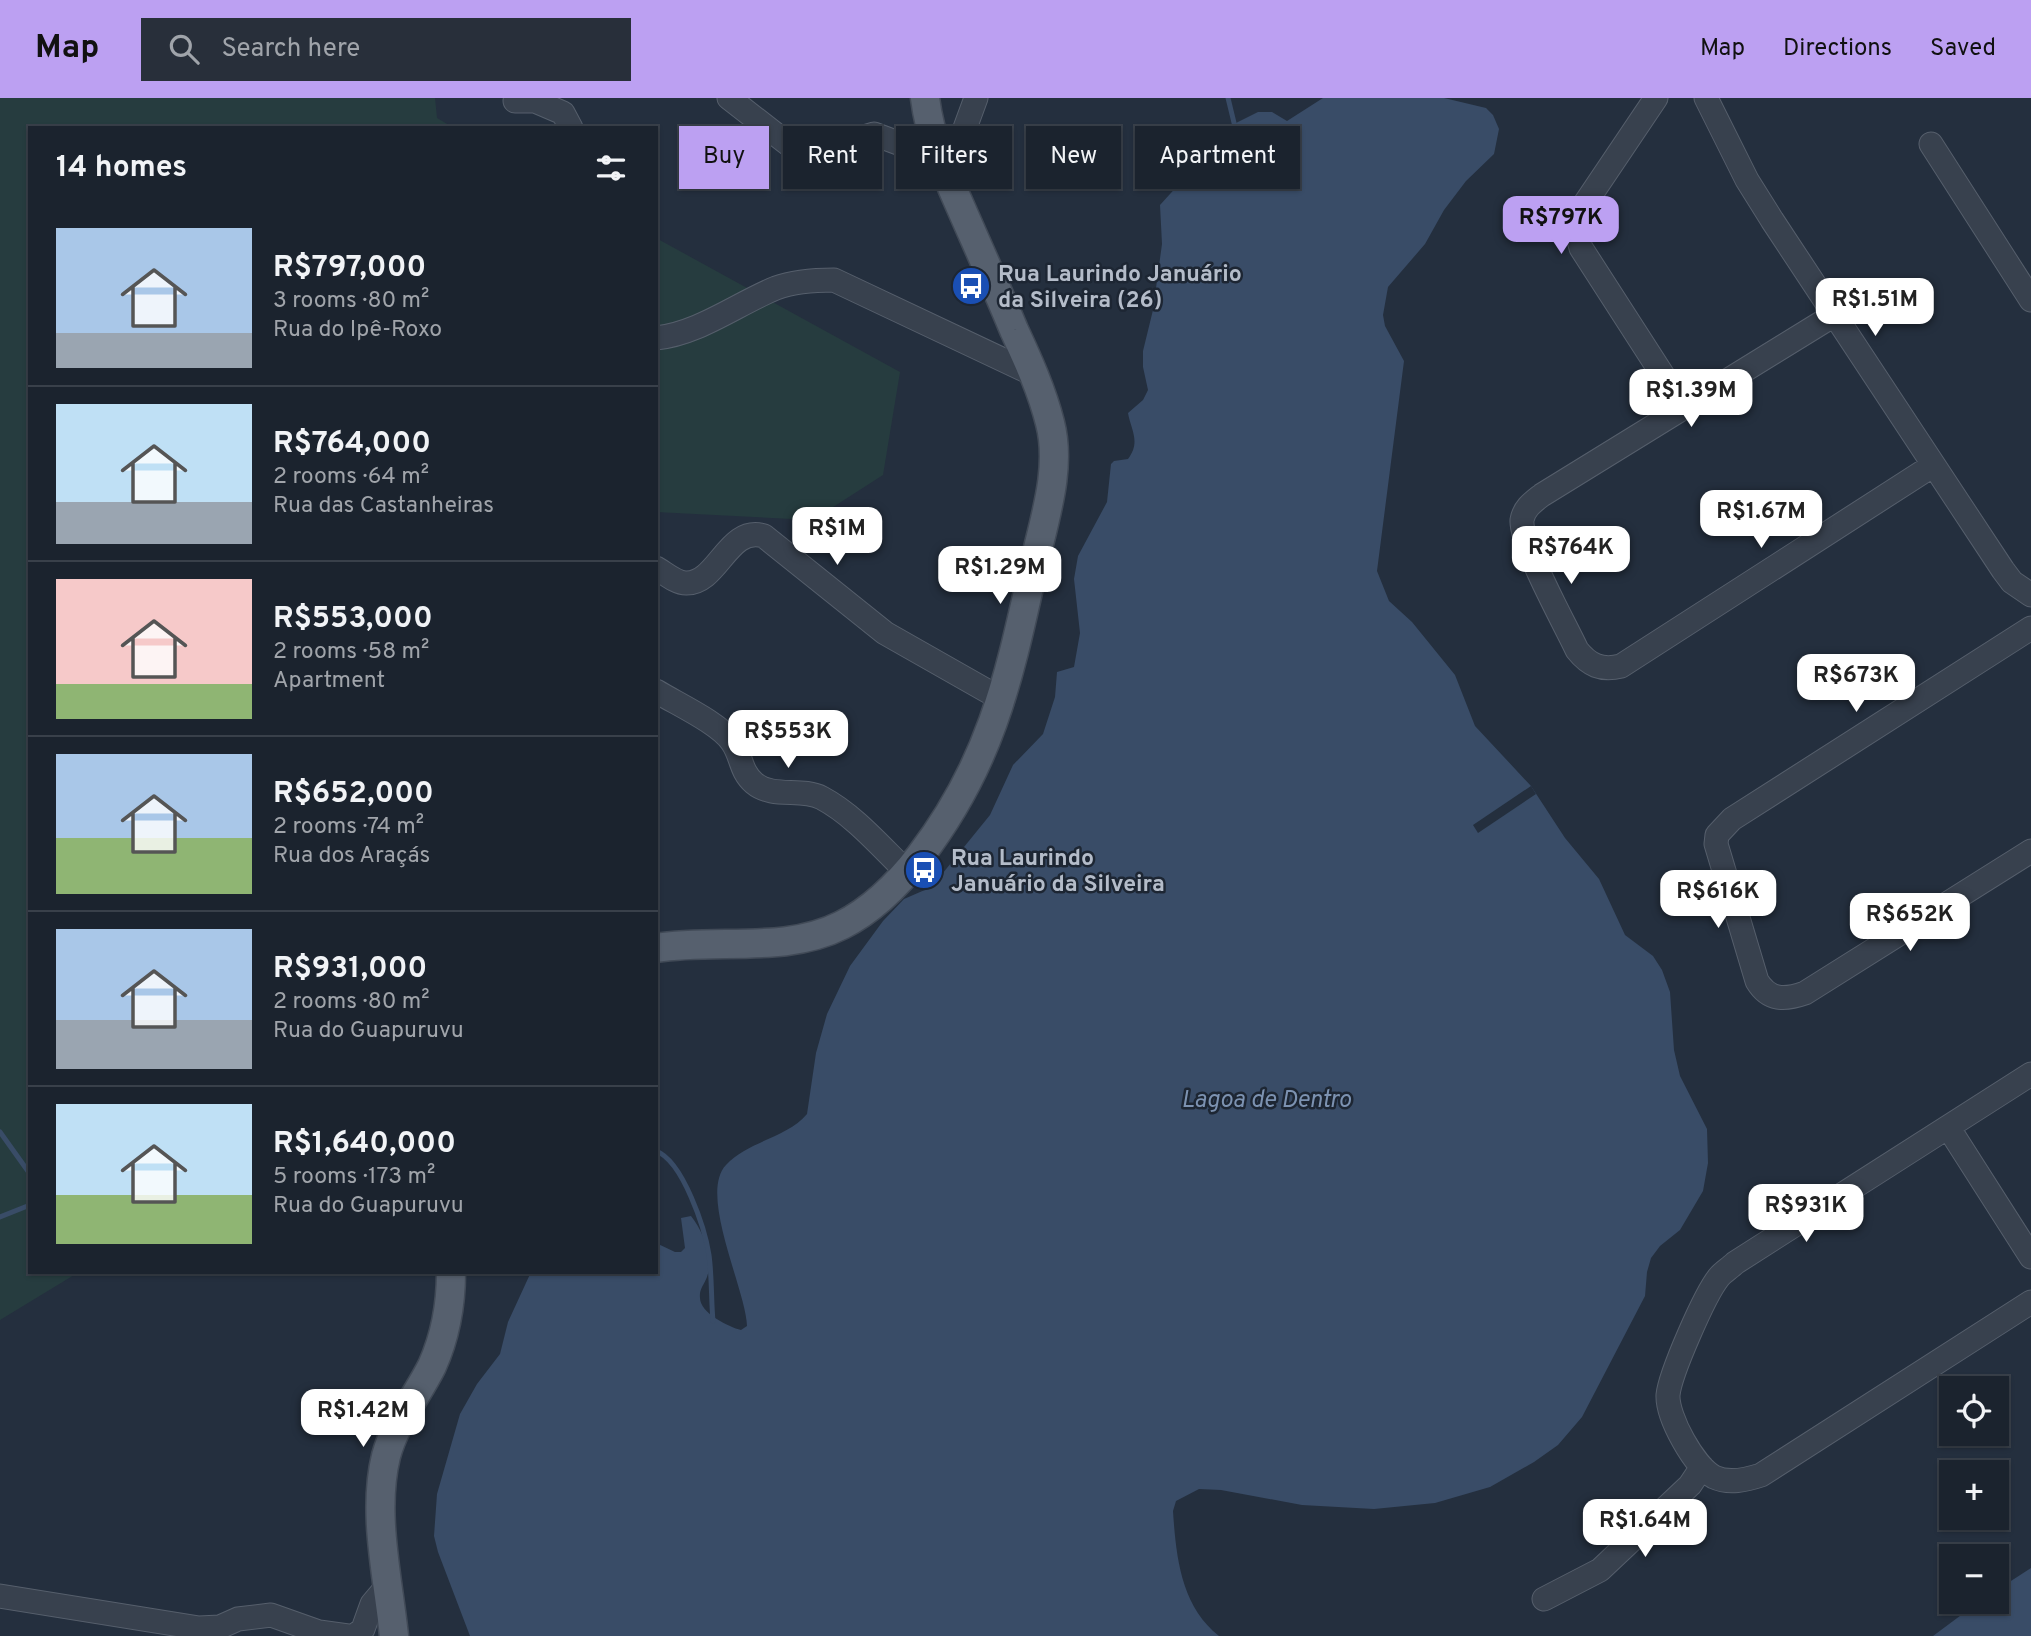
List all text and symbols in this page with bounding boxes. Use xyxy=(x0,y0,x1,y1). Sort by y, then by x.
search box xyxy=(141,18,631,81)
text: Map xyxy=(35,28,99,70)
icon: search xyxy=(165,30,203,68)
text: Search here xyxy=(221,33,360,66)
text: Map xyxy=(1700,34,1745,64)
text: Directions xyxy=(1783,34,1892,64)
text: Saved xyxy=(1930,34,1996,64)
chip: Buy xyxy=(679,126,769,189)
chip: Rent xyxy=(783,126,882,189)
chip: Filters xyxy=(896,126,1012,189)
chip: New xyxy=(1026,126,1121,189)
chip: Apartment xyxy=(1135,126,1300,189)
icon: filters xyxy=(592,149,630,187)
text: 14 homes xyxy=(56,150,187,187)
pin: R$797K xyxy=(1504,197,1618,256)
text: R$797K xyxy=(1519,204,1603,233)
text: R$797,000 xyxy=(273,250,426,287)
icon: home xyxy=(112,256,196,340)
place label: Rua Laurindo Januário da Silveira (26) xyxy=(998,261,1242,316)
bus stop icon: Rua Laurindo Januário da Silveira (26) xyxy=(950,265,992,307)
pin: R$1.51M xyxy=(1810,278,1940,338)
text: R$1.51M xyxy=(1832,286,1918,315)
text: 3 rooms · 80 m² xyxy=(273,287,429,316)
text: Rua do Ipê-Roxo xyxy=(273,316,442,345)
pin: R$1.39M xyxy=(1626,370,1756,429)
text: R$1.39M xyxy=(1645,377,1737,406)
text: R$764,000 xyxy=(273,426,431,463)
icon: home xyxy=(112,432,196,516)
text: 2 rooms · 64 m² xyxy=(273,463,429,492)
pin: R$1.67M xyxy=(1696,490,1826,550)
text: Rua das Castanheiras xyxy=(273,492,494,521)
text: R$1.67M xyxy=(1716,498,1806,527)
pin: R$1M xyxy=(796,508,878,567)
text: R$1M xyxy=(808,515,866,544)
pin: R$764K xyxy=(1514,526,1628,586)
text: R$764K xyxy=(1528,534,1614,563)
pin: R$1.29M xyxy=(935,546,1065,606)
text: R$1.29M xyxy=(954,554,1046,583)
text: R$553,000 xyxy=(273,601,433,638)
icon: home xyxy=(112,607,196,691)
text: 2 rooms · 58 m² xyxy=(273,638,429,667)
pin: R$673K xyxy=(1799,654,1913,714)
text: R$673K xyxy=(1813,662,1899,691)
text: Apartment xyxy=(273,667,385,696)
pin: R$553K xyxy=(731,710,845,770)
text: R$553K xyxy=(744,718,832,747)
text: R$652,000 xyxy=(273,776,434,813)
icon: home xyxy=(112,782,196,866)
text: 2 rooms · 74 m² xyxy=(273,813,424,842)
text: Rua dos Araçás xyxy=(273,842,430,871)
place label: Rua Laurindo Januário da Silveira xyxy=(951,845,1165,900)
bus stop icon: Rua Laurindo Januário da Silveira xyxy=(903,849,945,891)
pin: R$616K xyxy=(1661,870,1775,930)
text: R$616K xyxy=(1676,878,1760,907)
pin: R$652K xyxy=(1853,894,1967,953)
text: R$652K xyxy=(1866,901,1954,930)
text: R$931,000 xyxy=(273,951,427,988)
icon: home xyxy=(112,957,196,1041)
text: 2 rooms · 80 m² xyxy=(273,988,430,1017)
text: Rua do Guapuruvu xyxy=(273,1017,464,1046)
water label: Lagoa de Dentro xyxy=(1181,1086,1351,1116)
text: R$1,640,000 xyxy=(273,1126,456,1163)
icon: home xyxy=(112,1132,196,1216)
text: 5 rooms · 173 m² xyxy=(273,1163,435,1192)
pin: R$931K xyxy=(1749,1184,1863,1244)
text: Rua do Guapuruvu xyxy=(273,1192,464,1221)
text: R$931K xyxy=(1764,1192,1848,1221)
map controls xyxy=(1939,1376,2009,1614)
button: locate xyxy=(1939,1376,2009,1446)
pin: R$1.42M xyxy=(298,1390,428,1449)
text: R$1.42M xyxy=(317,1397,409,1426)
button: + xyxy=(1939,1460,2009,1530)
pin: R$1.64M xyxy=(1580,1500,1710,1559)
text: R$1.64M xyxy=(1599,1507,1691,1536)
button: − xyxy=(1939,1544,2009,1614)

